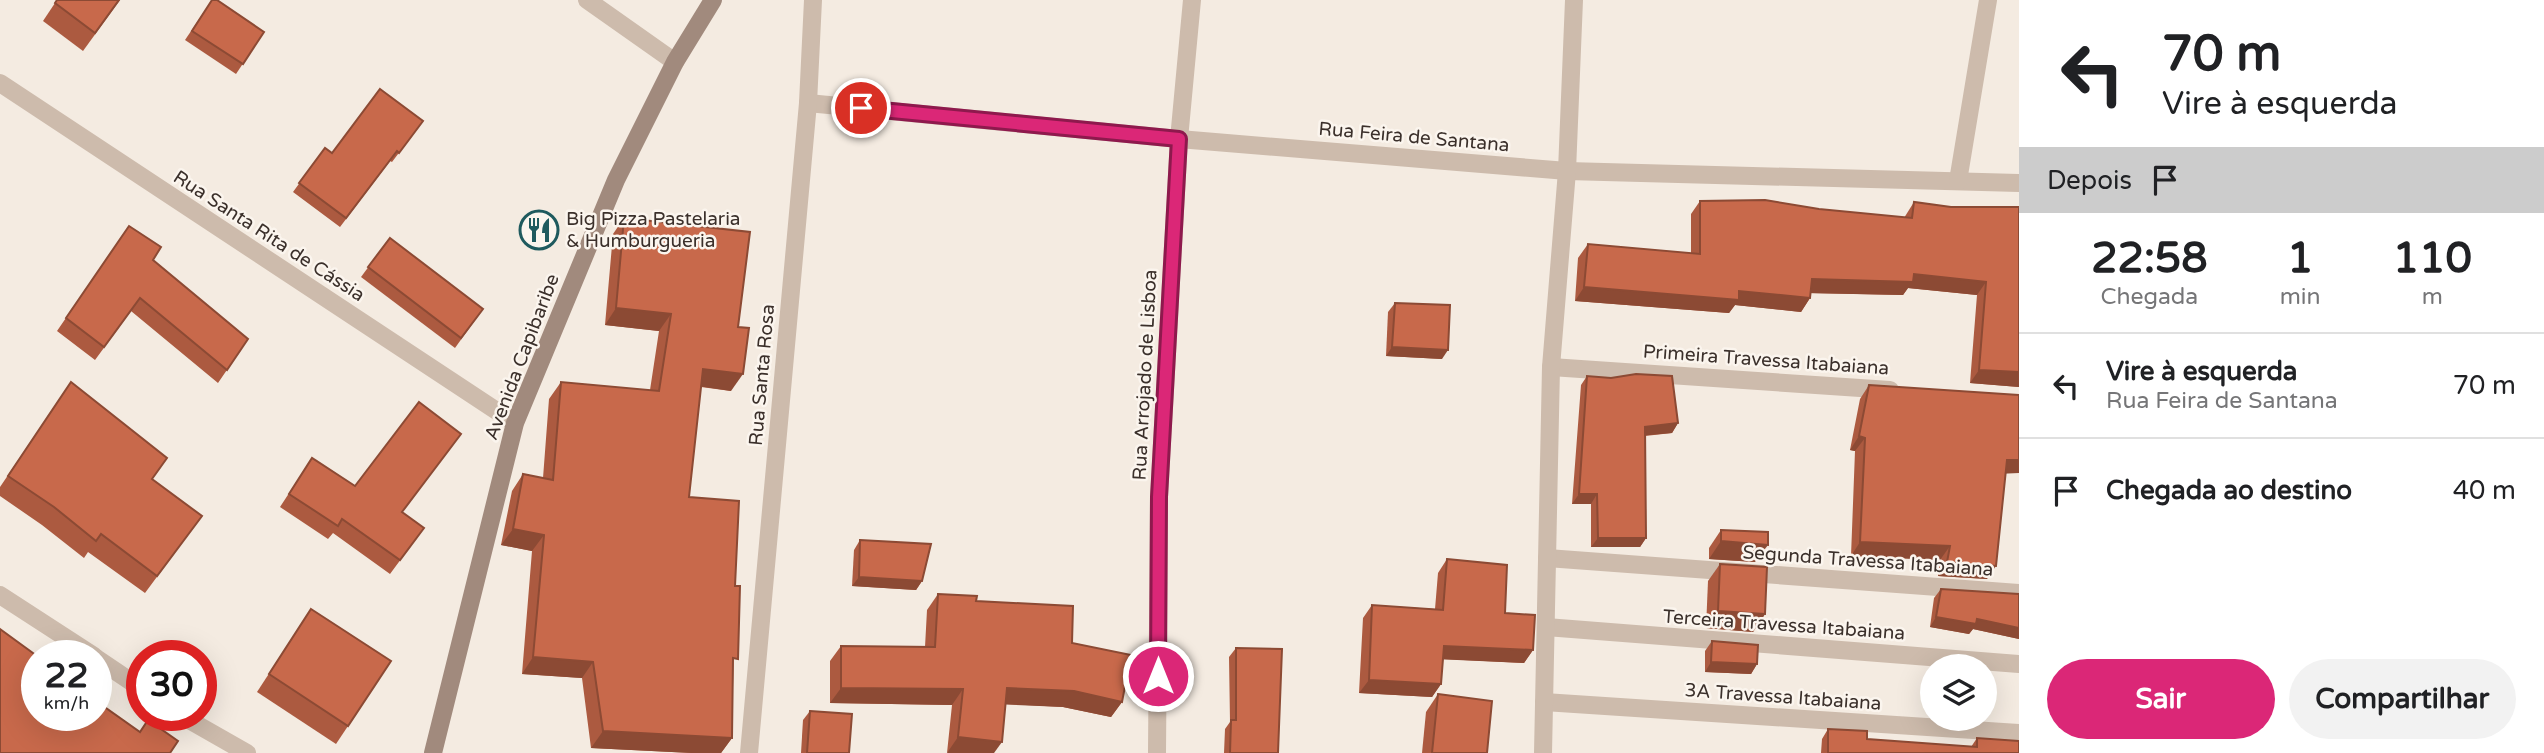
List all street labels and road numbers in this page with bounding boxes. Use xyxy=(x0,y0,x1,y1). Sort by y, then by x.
street label: Rua Feira de Santana xyxy=(1318,118,1510,156)
street label: Rua Santa Rita de Cássia xyxy=(169,166,369,306)
street label: Rua Arrojado de Lisboa xyxy=(1128,269,1162,481)
street label: Avenida Capibaribe xyxy=(480,271,564,443)
street label: Rua Santa Rosa xyxy=(745,303,779,447)
street label: Primeira Travessa Itabaiana xyxy=(1642,340,1890,380)
street label: Segunda Travessa Itabaiana xyxy=(1742,541,1994,581)
street label: Terceira Travessa Itabaiana xyxy=(1662,606,1906,644)
street label: 3A Travessa Itabaiana xyxy=(1684,679,1882,715)

